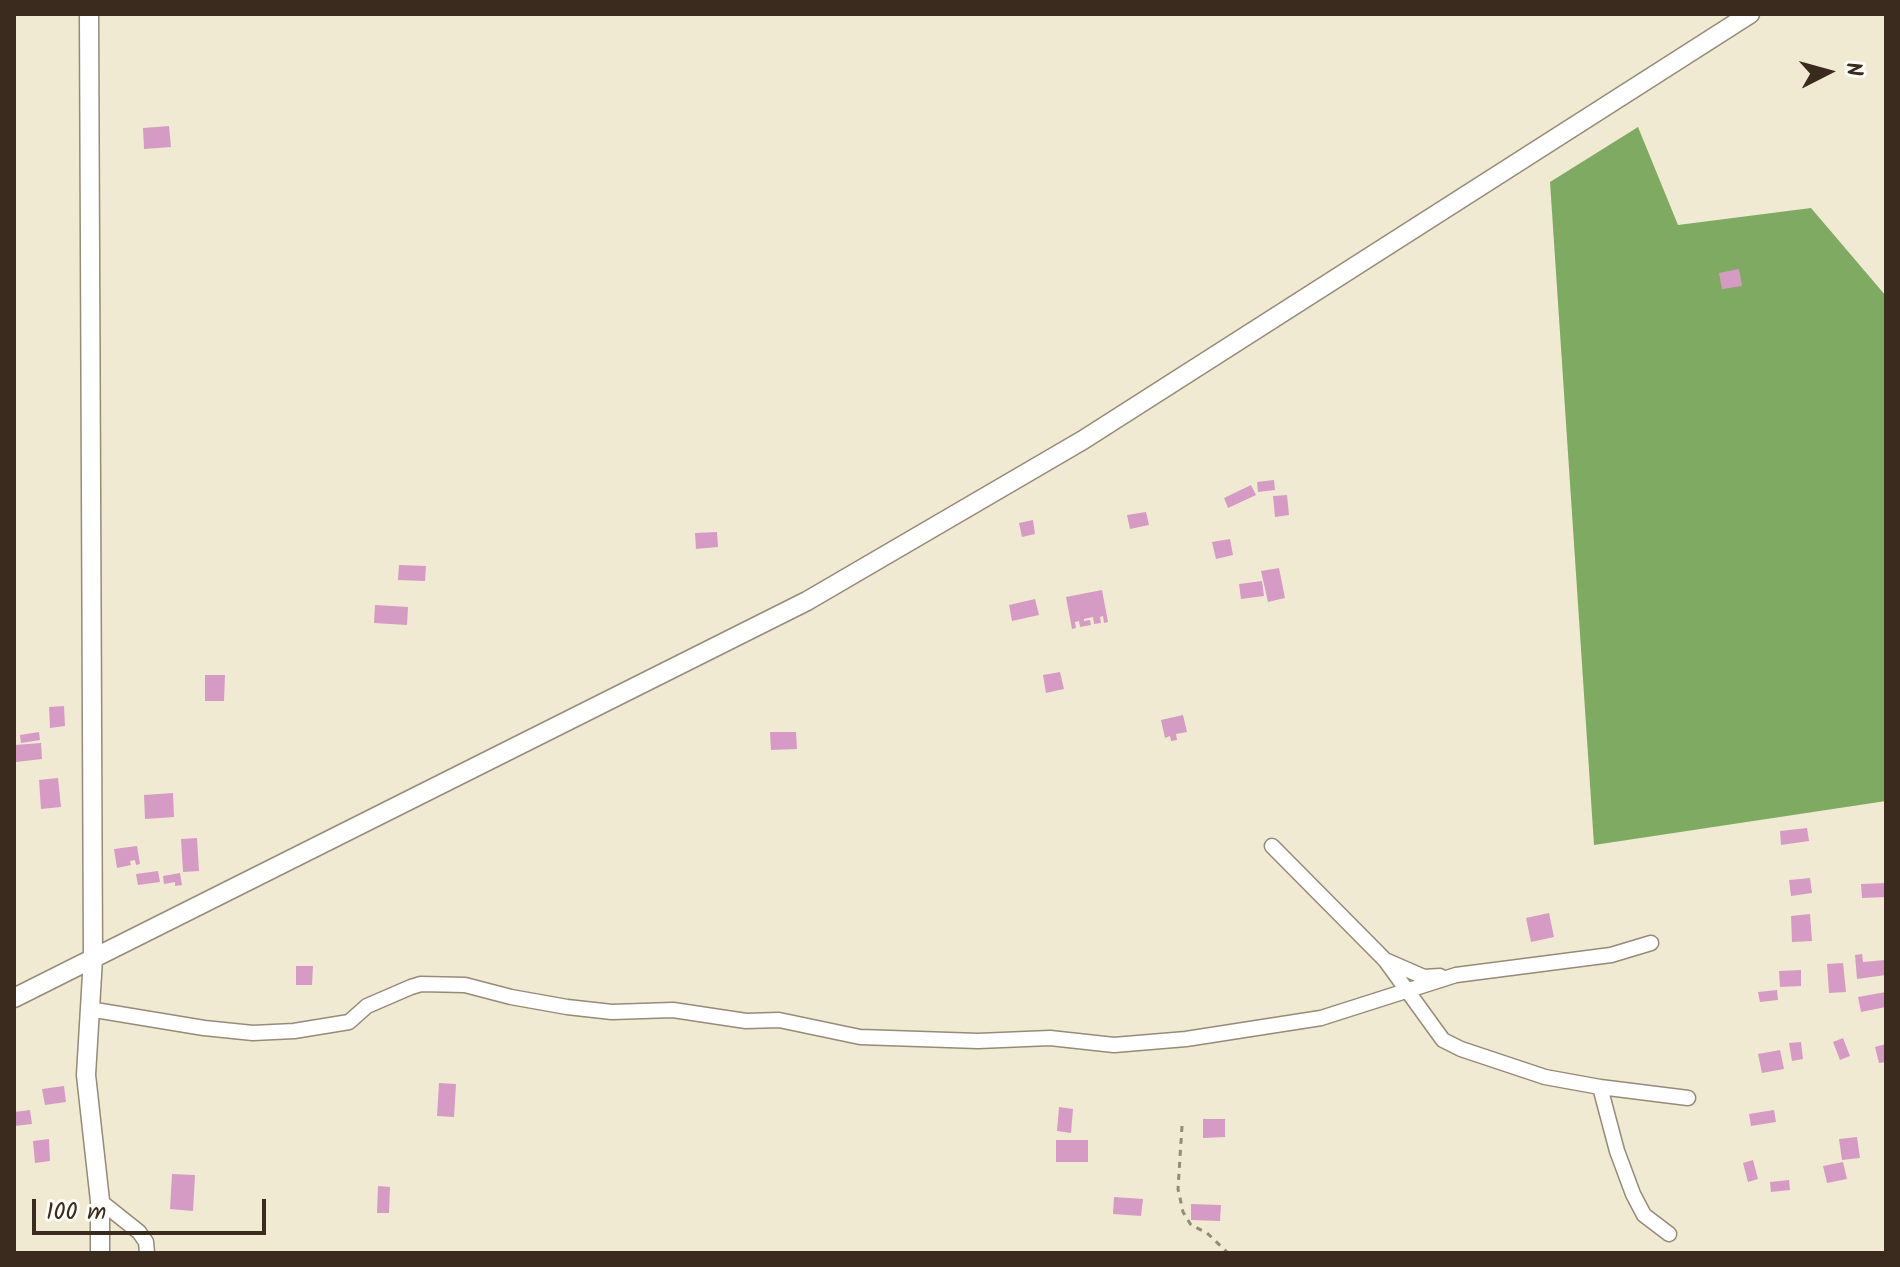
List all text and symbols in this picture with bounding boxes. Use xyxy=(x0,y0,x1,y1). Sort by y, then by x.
north arrow xyxy=(1788,32,1868,112)
text: N xyxy=(1834,61,1870,78)
scale bar xyxy=(36,1183,270,1233)
text: 100 m xyxy=(46,1193,106,1232)

